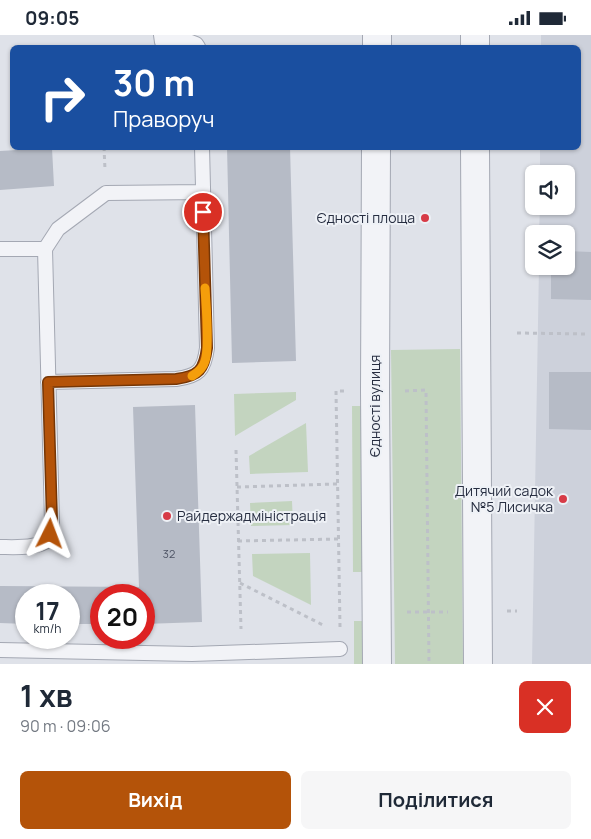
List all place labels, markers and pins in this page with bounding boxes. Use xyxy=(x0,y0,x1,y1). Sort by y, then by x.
pin xyxy=(182,191,224,233)
place label: Єдності площа xyxy=(316,208,415,227)
marker: Єдності площа xyxy=(419,212,431,224)
place label: Дитячий садок №5 Лисичка xyxy=(455,481,554,516)
marker: Дитячий садок №5 Лисичка xyxy=(557,493,569,505)
place label: Райдержадміністрація xyxy=(177,506,326,525)
marker: Райдержадміністрація xyxy=(161,510,173,522)

